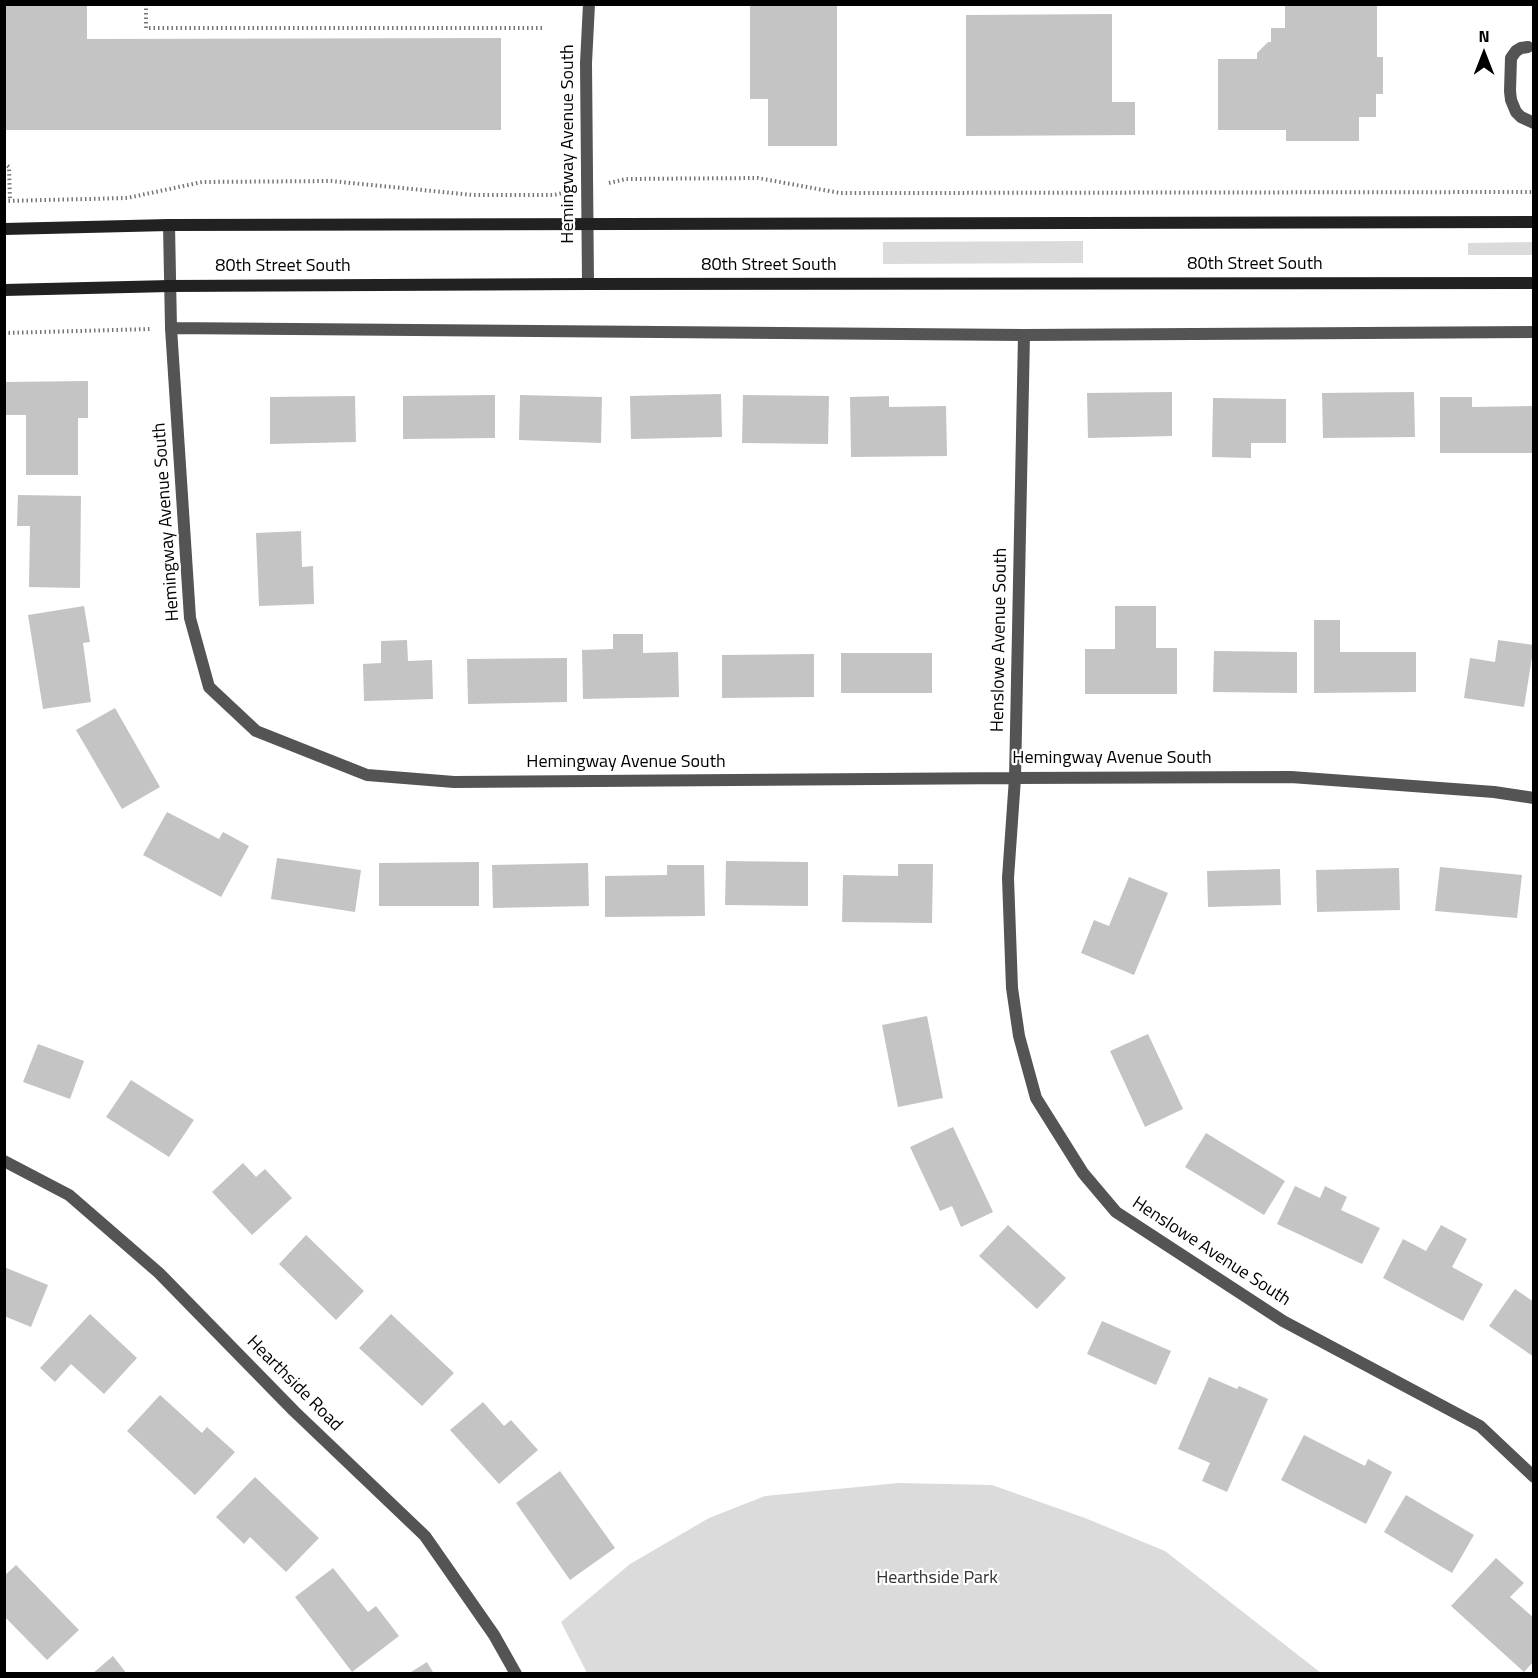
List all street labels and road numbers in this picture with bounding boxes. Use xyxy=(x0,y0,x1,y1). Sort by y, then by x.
street label: Hemingway Avenue South xyxy=(558,44,580,244)
street label: 80th Street South xyxy=(1187,254,1323,276)
street label: 80th Street South xyxy=(701,255,837,277)
street label: 80th Street South xyxy=(215,256,351,278)
street label: Hemingway Avenue South xyxy=(149,422,185,622)
street label: Henslowe Avenue South xyxy=(988,548,1012,732)
street label: Hemingway Avenue South xyxy=(1012,748,1212,770)
street label: Hemingway Avenue South xyxy=(526,752,726,774)
street label: Henslowe Avenue South xyxy=(1128,1193,1294,1311)
street label: Hearthside Road xyxy=(242,1332,346,1436)

